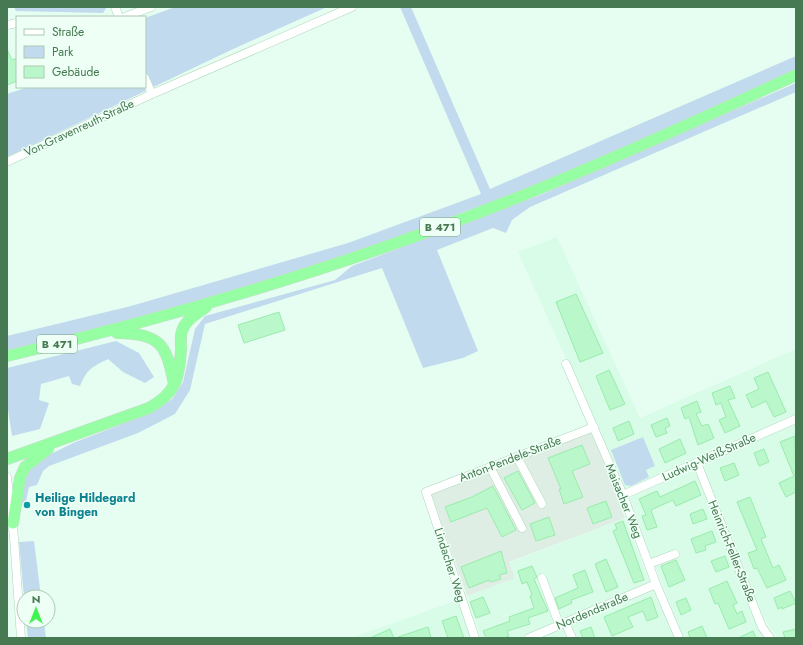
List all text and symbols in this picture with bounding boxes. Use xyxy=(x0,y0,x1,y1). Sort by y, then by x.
legend xyxy=(16,16,146,88)
text: Straße xyxy=(52,23,84,41)
text: Park xyxy=(52,43,74,61)
text: Gebäude xyxy=(52,63,99,81)
street label: Von-Gravenreuth-Straße xyxy=(21,95,137,161)
road number: B 471 xyxy=(420,218,460,236)
road number: B 471 xyxy=(37,335,77,353)
street label: Ludwig-Weiß-Straße xyxy=(659,428,759,486)
street label: Anton-Pendele-Straße xyxy=(456,431,564,487)
street label: Maisacher Weg xyxy=(601,461,647,541)
place label: Heilige Hildegard von Bingen xyxy=(34,489,135,521)
street label: Heinrich-Feller-Straße xyxy=(703,497,761,605)
marker: Heilige Hildegard von Bingen xyxy=(22,500,32,510)
street label: Lindacher Weg xyxy=(429,525,471,605)
street label: Nordendstraße xyxy=(553,588,631,634)
north arrow xyxy=(16,589,56,629)
text: N xyxy=(32,591,40,607)

